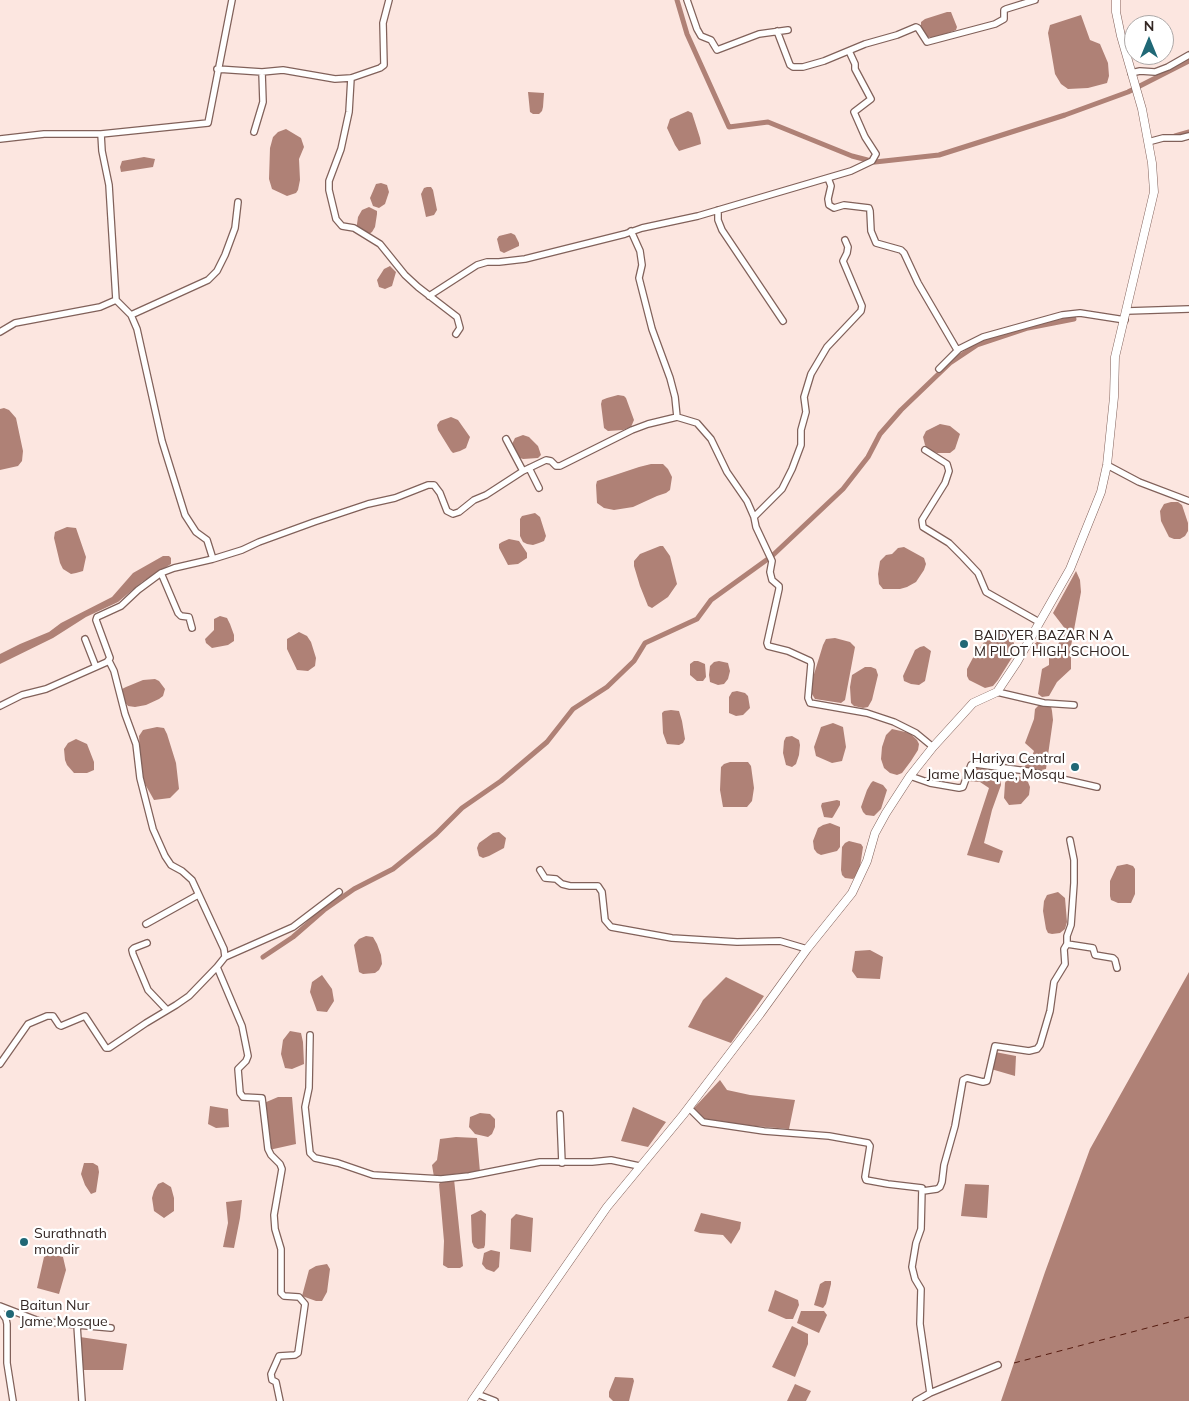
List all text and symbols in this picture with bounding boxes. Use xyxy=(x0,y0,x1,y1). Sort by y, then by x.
north arrow xyxy=(1124,15,1174,65)
text: N xyxy=(1144,17,1154,35)
place label: BAIDYER BAZAR N A M PILOT HIGH SCHOOL xyxy=(974,628,1129,660)
marker: BAIDYER BAZAR N A M PILOT HIGH SCHOOL xyxy=(958,638,970,650)
place label: Hariya Central Jame Masque, Mosqu xyxy=(927,751,1065,784)
marker: Hariya Central Jame Masque, Mosqu xyxy=(1069,761,1081,773)
place label: Surathnath mondir xyxy=(34,1226,107,1258)
marker: Surathnath mondir xyxy=(18,1236,30,1248)
place label: Baitun Nur Jame Mosque xyxy=(20,1298,108,1330)
marker: Baitun Nur Jame Mosque xyxy=(4,1308,16,1320)

